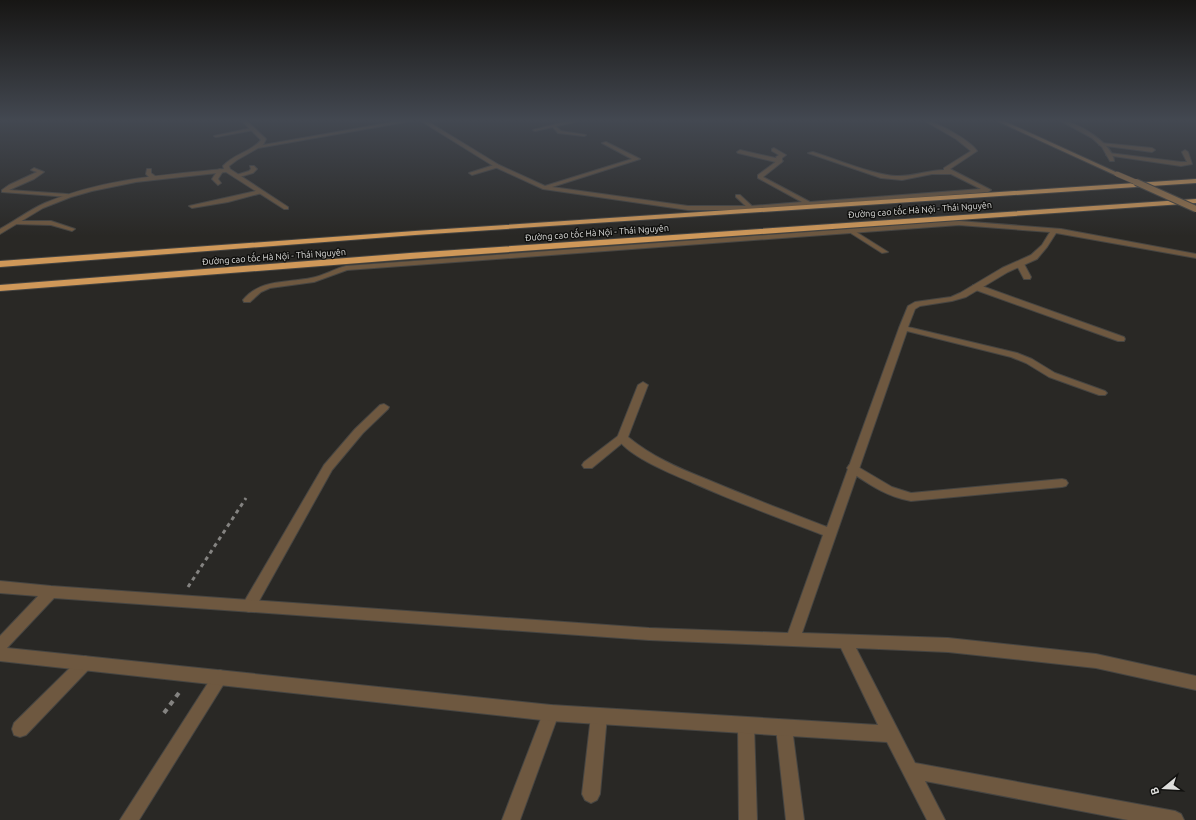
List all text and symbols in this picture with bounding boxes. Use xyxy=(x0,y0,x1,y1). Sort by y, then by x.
street label: Đường cao tốc Hà Nội - Thái Nguyên xyxy=(848,198,992,221)
street label: Đường cao tốc Hà Nội - Thái Nguyên xyxy=(525,221,669,244)
street label: Đường cao tốc Hà Nội - Thái Nguyên xyxy=(202,245,346,268)
north arrow xyxy=(1144,768,1184,808)
text: B xyxy=(1148,786,1161,796)

